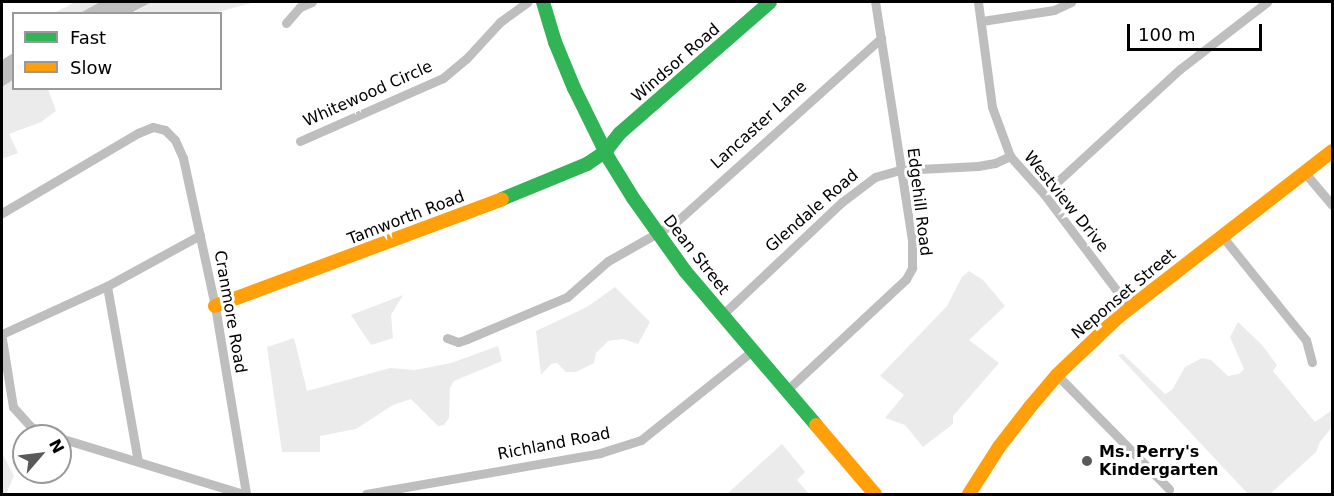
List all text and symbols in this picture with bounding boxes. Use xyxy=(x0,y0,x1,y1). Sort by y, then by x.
legend xyxy=(12,12,222,90)
scale bar xyxy=(1130,12,1265,50)
street label: Windsor Road xyxy=(628,20,724,106)
text: 100 m xyxy=(1138,24,1196,45)
text: Fast xyxy=(70,27,106,48)
text: Slow xyxy=(70,57,112,78)
street label: Whitewood Circle xyxy=(300,57,436,131)
street label: Lancaster Lane xyxy=(707,77,811,173)
street label: Edgehill Road xyxy=(903,147,935,257)
street label: Westview Drive xyxy=(1020,148,1112,256)
street label: Glendale Road xyxy=(762,166,862,256)
street label: Tamworth Road xyxy=(345,187,467,249)
street label: Dean Street xyxy=(659,211,733,299)
street label: Neponset Street xyxy=(1068,245,1180,343)
street label: Cranmore Road xyxy=(210,249,250,375)
north arrow xyxy=(12,424,72,484)
street label: Richland Road xyxy=(496,424,612,464)
text: N xyxy=(45,436,68,457)
place label: Ms. Perry's Kindergarten xyxy=(1099,442,1218,480)
marker: Ms. Perry's Kindergarten xyxy=(1080,454,1094,468)

